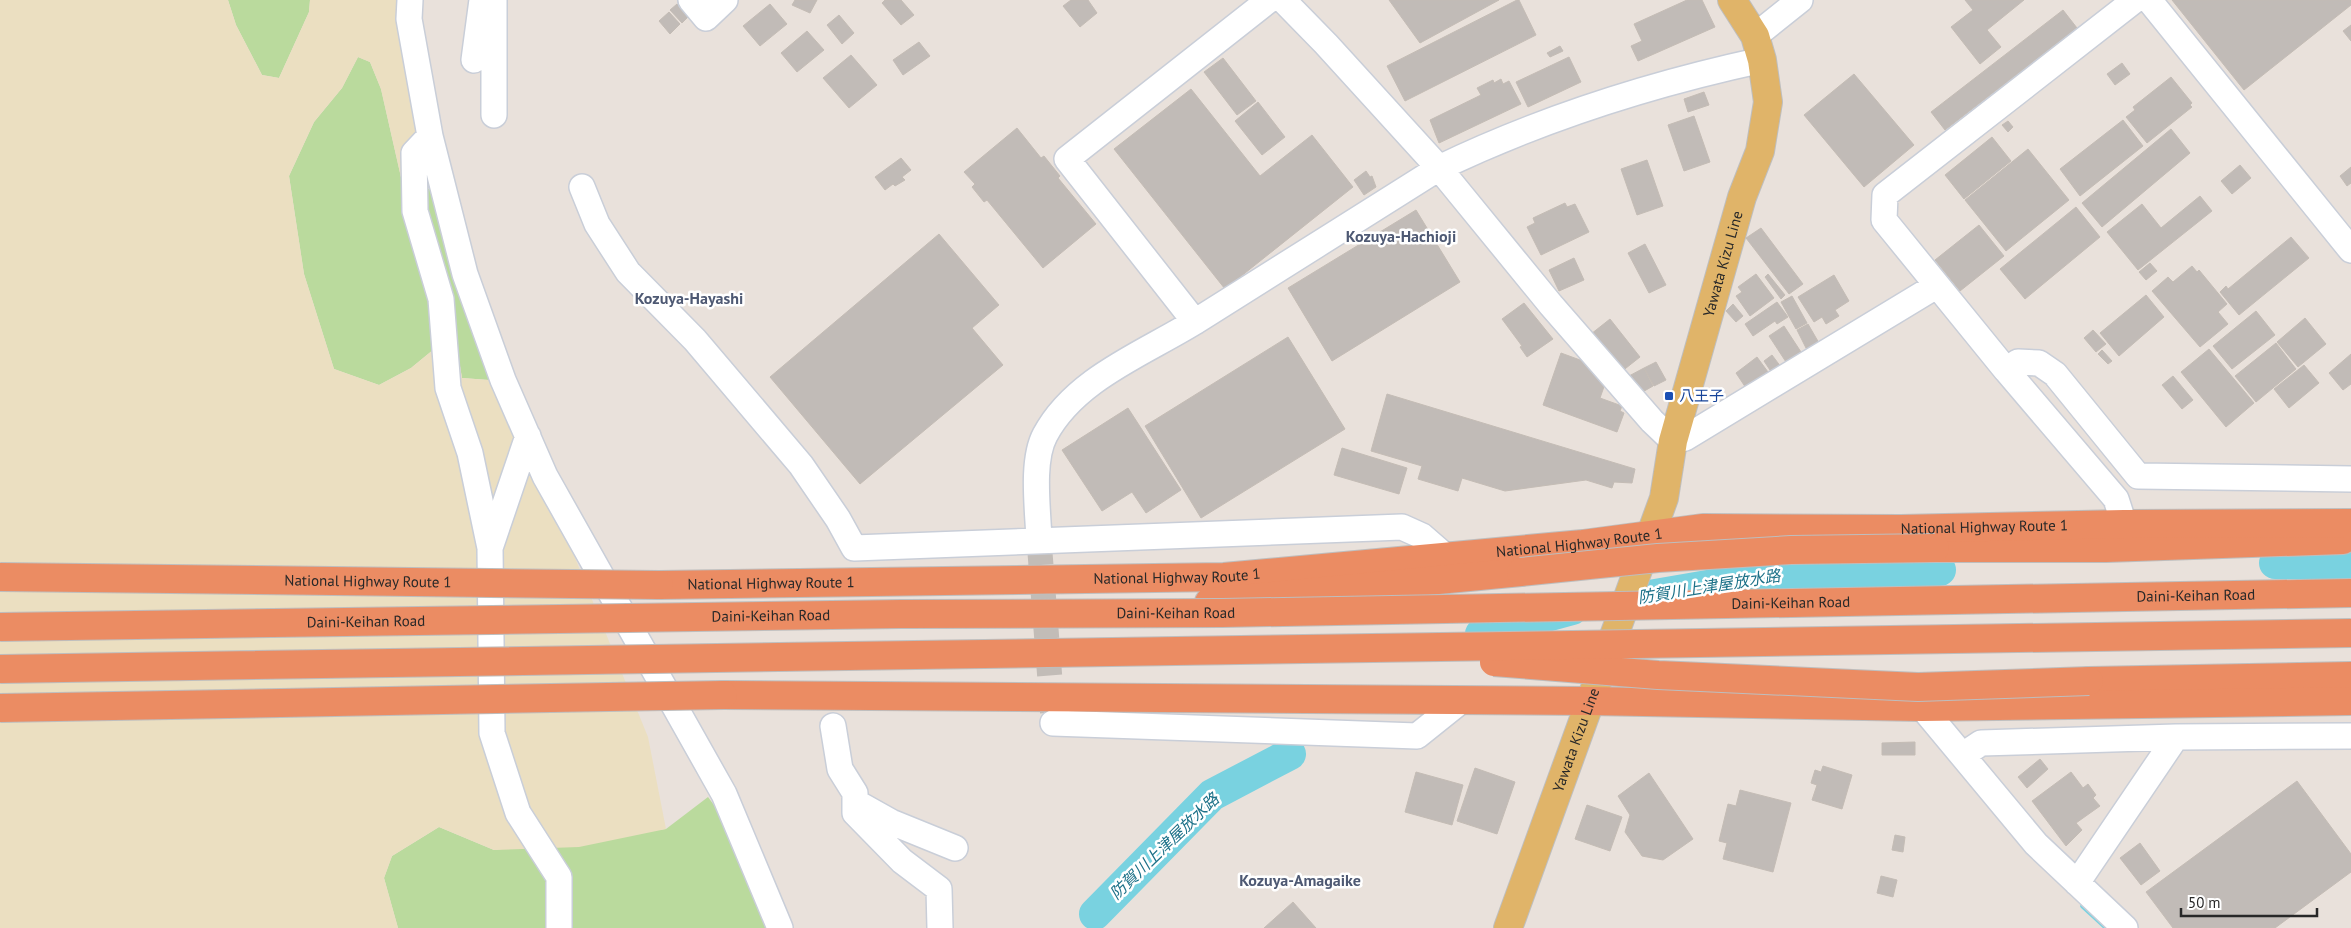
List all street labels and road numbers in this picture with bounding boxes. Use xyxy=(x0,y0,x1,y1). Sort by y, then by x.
street label: Yawata Kizu Line xyxy=(1699,209,1747,319)
street label: National Highway Route 1 xyxy=(1901,515,2068,538)
street label: National Highway Route 1 xyxy=(1495,524,1664,561)
street label: National Highway Route 1 xyxy=(1093,564,1261,588)
street label: National Highway Route 1 xyxy=(284,570,452,591)
street label: National Highway Route 1 xyxy=(687,572,855,594)
street label: Daini-Keihan Road xyxy=(2136,585,2255,606)
street label: Daini-Keihan Road xyxy=(1731,592,1850,613)
street label: Daini-Keihan Road xyxy=(1116,603,1235,622)
street label: Daini-Keihan Road xyxy=(711,605,830,626)
street label: Daini-Keihan Road xyxy=(306,611,425,632)
street label: Yawata Kizu Line xyxy=(1548,685,1603,795)

